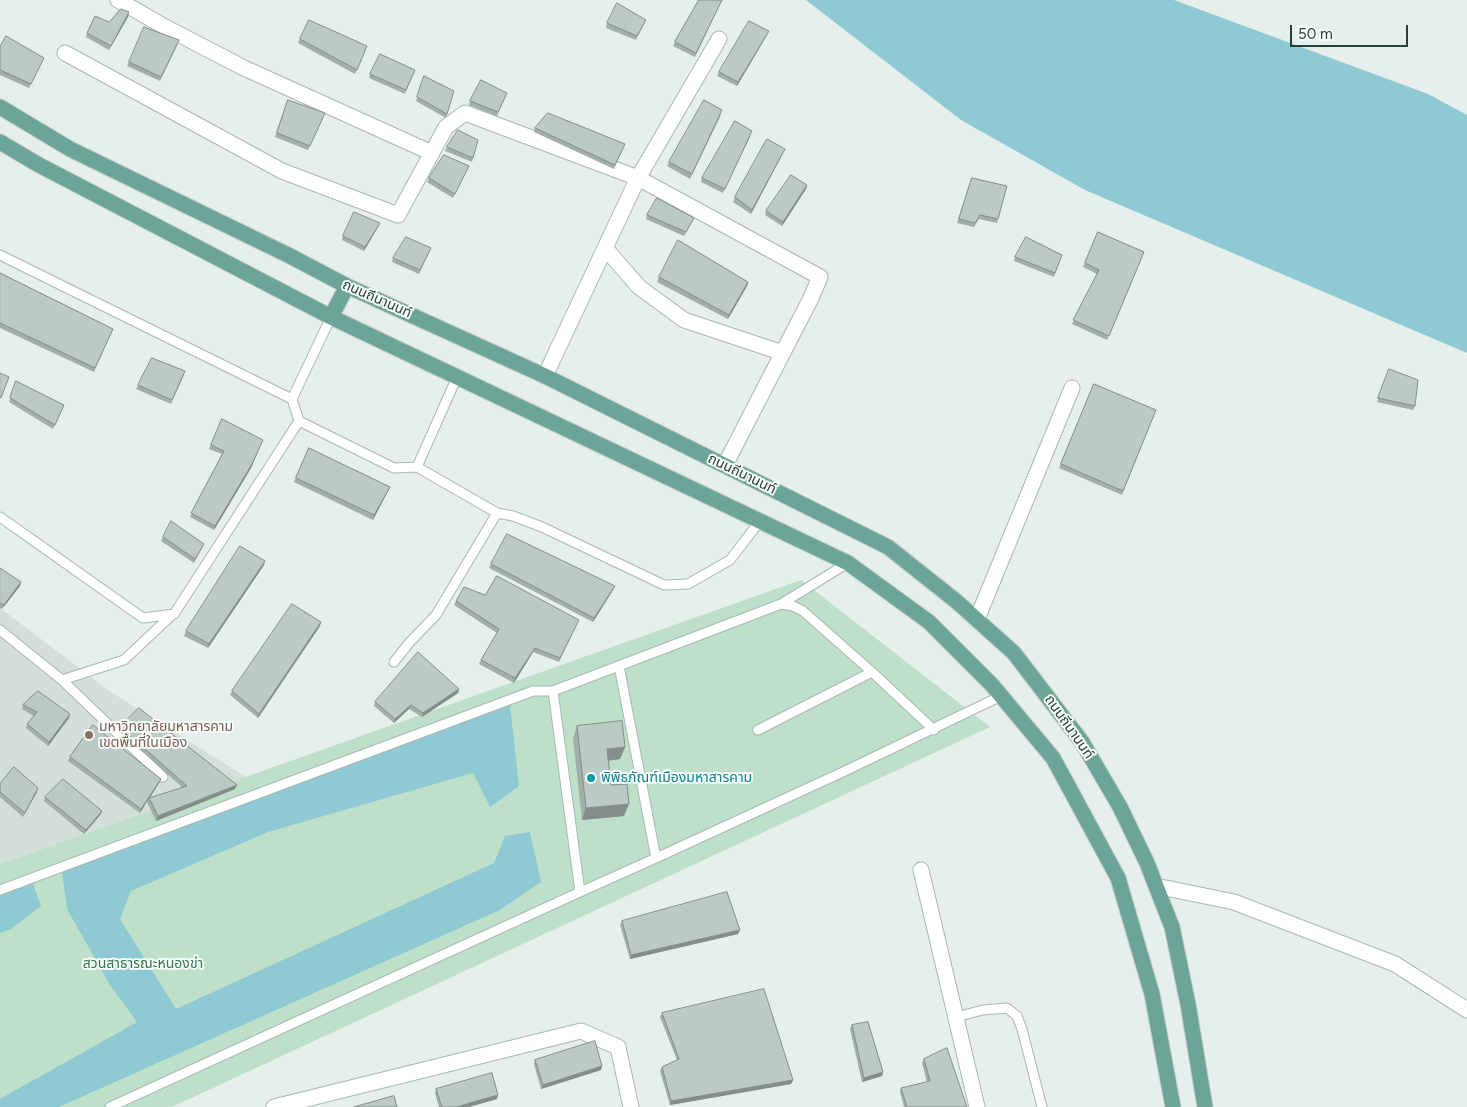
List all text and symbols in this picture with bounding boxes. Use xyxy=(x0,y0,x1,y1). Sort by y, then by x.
scale bar xyxy=(1292,15,1410,47)
text: 50 m xyxy=(1298,25,1333,43)
street label: ถนนถีนานนท์ xyxy=(340,276,414,322)
street label: ถนนถีนานนท์ xyxy=(705,450,779,498)
street label: ถนนถีนานนท์ xyxy=(1041,692,1097,762)
place label: มหาวิทยาลัยมหาสารคาม เขตพื้นที่ในเมือง xyxy=(99,719,233,752)
marker: มหาวิทยาลัยมหาสารคาม เขตพื้นที่ในเมือง xyxy=(83,729,95,741)
place label: พิพิธภัณฑ์เมืองมหาสารคาม xyxy=(601,770,752,786)
marker: พิพิธภัณฑ์เมืองมหาสารคาม xyxy=(585,772,597,784)
park label: สวนสาธารณะหนองข่า xyxy=(83,956,203,972)

